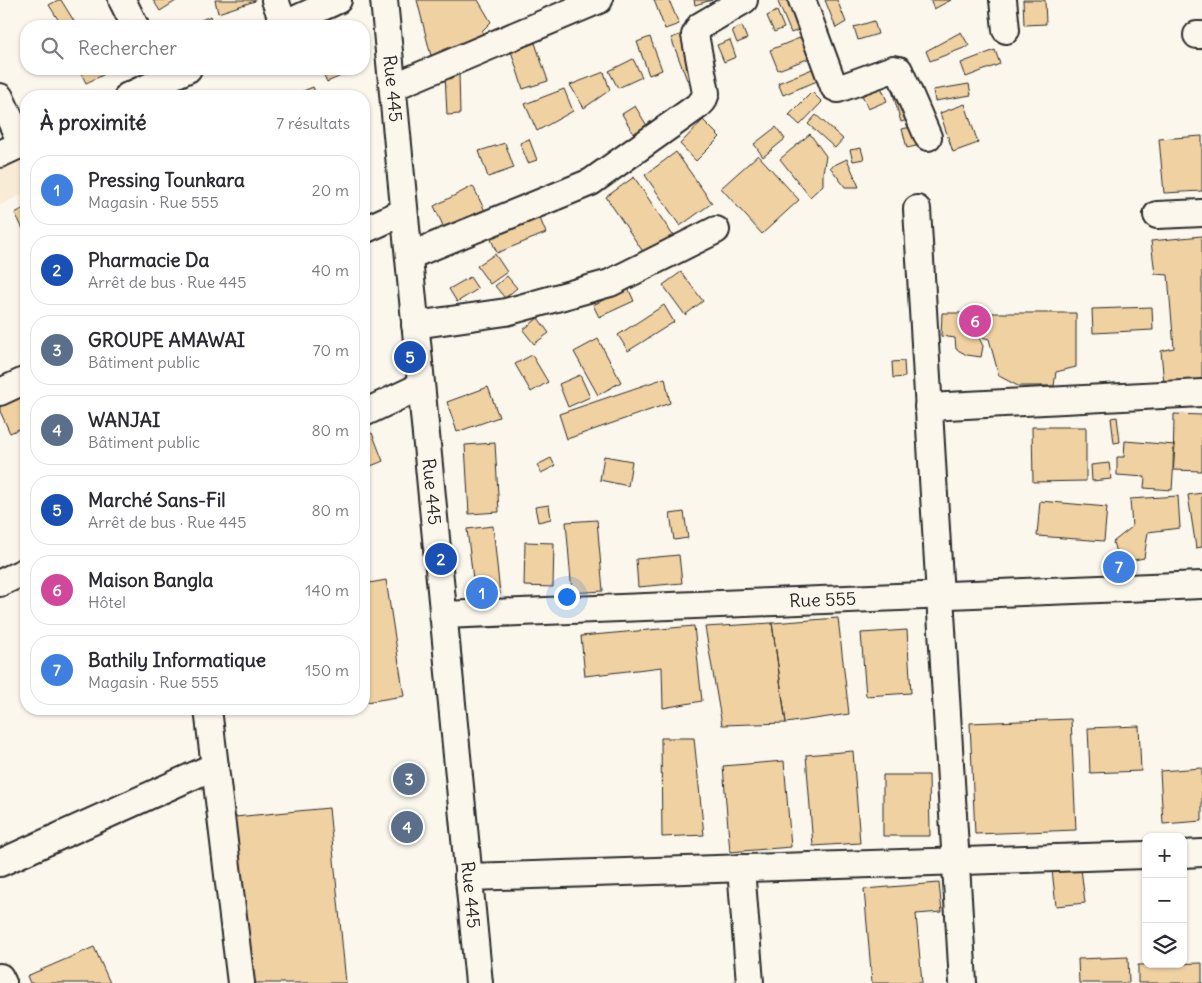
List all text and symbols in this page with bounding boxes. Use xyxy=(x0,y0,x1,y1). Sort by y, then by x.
search box xyxy=(20,20,370,75)
icon: search xyxy=(38,34,66,62)
text: Rechercher xyxy=(78,36,177,60)
street label: Rue 445 xyxy=(378,54,408,123)
text: À proximité xyxy=(40,109,147,136)
text: 7 résultats xyxy=(276,113,350,133)
text: Pressing Tounkara xyxy=(88,168,245,192)
text: 1 xyxy=(54,180,60,200)
text: 20 m xyxy=(312,180,349,200)
text: Magasin · Rue 555 xyxy=(88,192,219,212)
text: Pharmacie Da xyxy=(88,248,209,272)
text: 2 xyxy=(53,260,61,280)
text: 40 m xyxy=(311,260,349,280)
text: Arrêt de bus · Rue 445 xyxy=(88,272,247,292)
pin: 6 xyxy=(959,302,991,340)
text: GROUPE AMAWAI xyxy=(88,328,245,352)
pin: 5 xyxy=(394,338,426,376)
text: 3 xyxy=(52,340,62,360)
text: 70 m xyxy=(313,340,349,360)
text: Bâtiment public xyxy=(88,352,200,372)
text: WANJAI xyxy=(88,408,160,432)
text: 4 xyxy=(52,420,62,440)
text: 80 m xyxy=(311,420,349,440)
text: Bâtiment public xyxy=(88,432,200,452)
street label: Rue 445 xyxy=(417,457,447,526)
text: Marché Sans-Fil xyxy=(88,488,225,512)
text: 5 xyxy=(52,500,62,520)
text: 80 m xyxy=(311,500,349,520)
text: Arrêt de bus · Rue 445 xyxy=(88,512,247,532)
pin: 2 xyxy=(425,540,457,578)
pin: 7 xyxy=(1103,548,1135,586)
text: Maison Bangla xyxy=(88,568,213,592)
pin: 1 xyxy=(466,574,498,612)
text: 6 xyxy=(52,580,62,600)
text: 140 m xyxy=(305,580,349,600)
your location xyxy=(554,584,580,610)
street label: Rue 555 xyxy=(789,587,857,612)
text: Hôtel xyxy=(88,592,126,612)
text: Bathily Informatique xyxy=(88,648,266,672)
text: 7 xyxy=(53,660,61,680)
text: 150 m xyxy=(305,660,349,680)
text: Magasin · Rue 555 xyxy=(88,672,219,692)
pin: 3 xyxy=(393,760,425,798)
pin: 4 xyxy=(391,808,423,846)
map controls xyxy=(1142,833,1187,968)
button: + xyxy=(1142,833,1187,878)
street label: Rue 445 xyxy=(456,860,486,929)
button: − xyxy=(1142,878,1187,923)
button: layers xyxy=(1142,923,1187,968)

